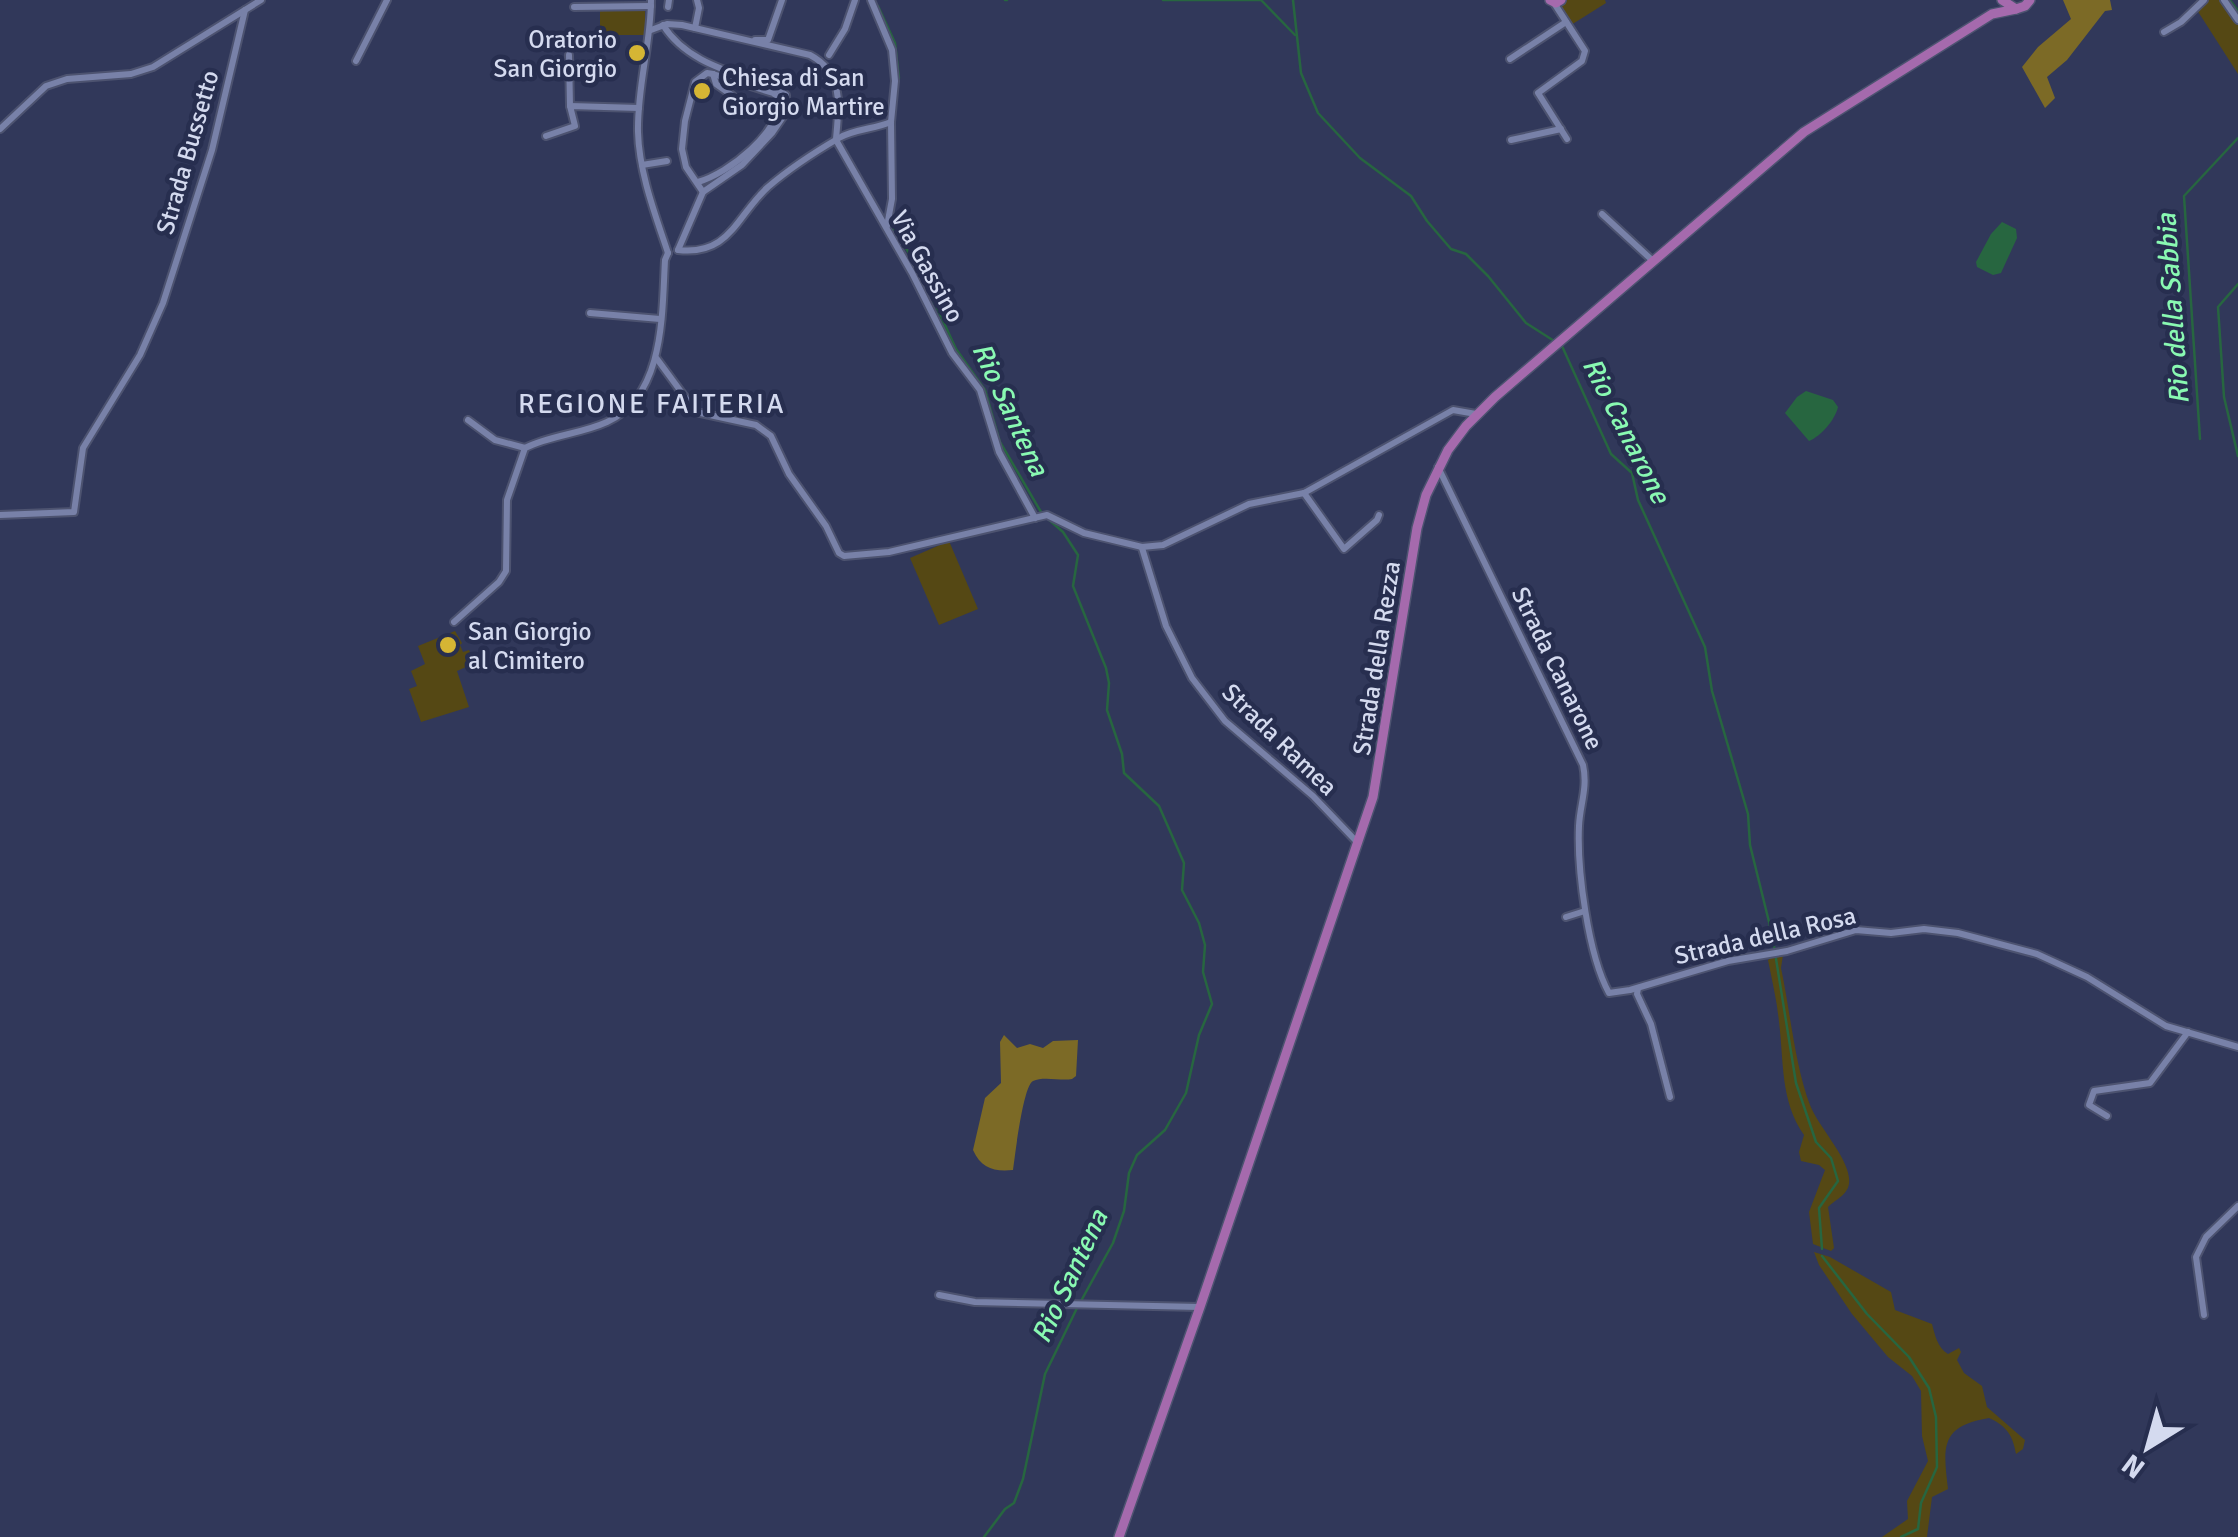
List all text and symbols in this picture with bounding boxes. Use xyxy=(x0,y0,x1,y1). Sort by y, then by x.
place label: Oratorio San Giorgio xyxy=(494,24,617,84)
marker: Oratorio San Giorgio xyxy=(626,42,648,64)
place label: Chiesa di San Giorgio Martire xyxy=(722,62,885,122)
street label: Strada Bussetto xyxy=(149,67,226,238)
marker: Chiesa di San Giorgio Martire xyxy=(691,80,713,102)
street label: Via Gassino xyxy=(884,205,971,328)
water label: Rio della Sabbia xyxy=(2149,211,2197,406)
water label: Rio Santena xyxy=(964,337,1056,482)
water label: Rio Canarone xyxy=(1575,352,1678,511)
district label: REGIONE FAITERIA xyxy=(518,387,786,421)
street label: Strada della Rezza xyxy=(1346,559,1407,757)
street label: Strada Canarone xyxy=(1505,582,1610,755)
place label: San Giorgio al Cimitero xyxy=(468,616,591,676)
marker: San Giorgio al Cimitero xyxy=(437,634,459,656)
street label: Strada Ramea xyxy=(1216,677,1344,802)
street label: Strada della Rosa xyxy=(1671,900,1859,971)
water label: Rio Santena xyxy=(1024,1204,1116,1348)
north arrow xyxy=(2098,1397,2198,1497)
text: N xyxy=(2116,1447,2152,1486)

